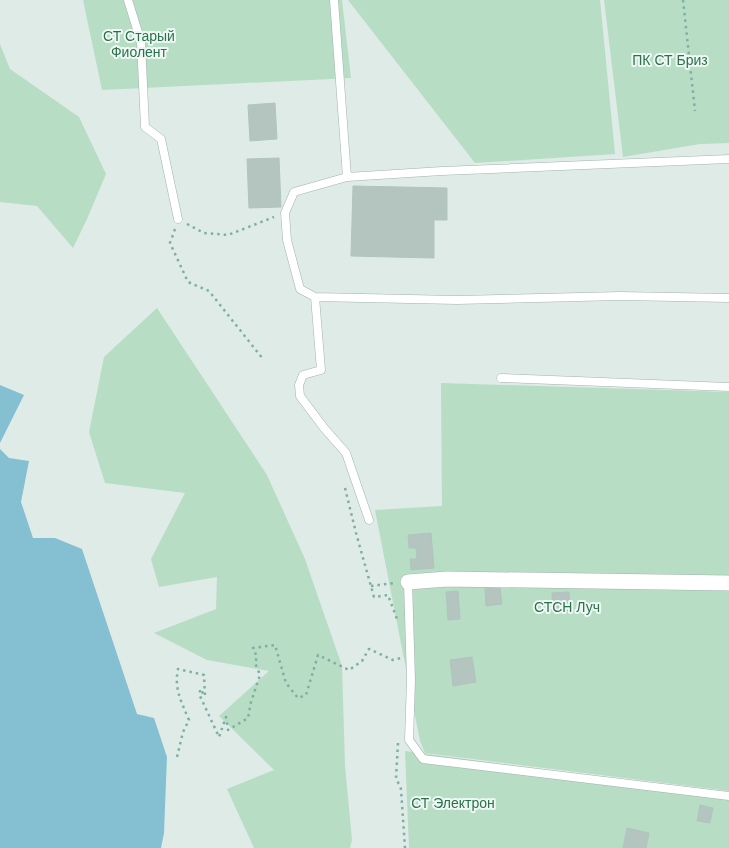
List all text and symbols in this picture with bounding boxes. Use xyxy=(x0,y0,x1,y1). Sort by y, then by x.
park label: СТ Старый Фиолент xyxy=(103,28,175,60)
park label: ПК СТ Бриз xyxy=(632,52,708,68)
park label: СТСН Луч xyxy=(534,599,600,615)
park label: СТ Электрон xyxy=(411,795,495,811)

